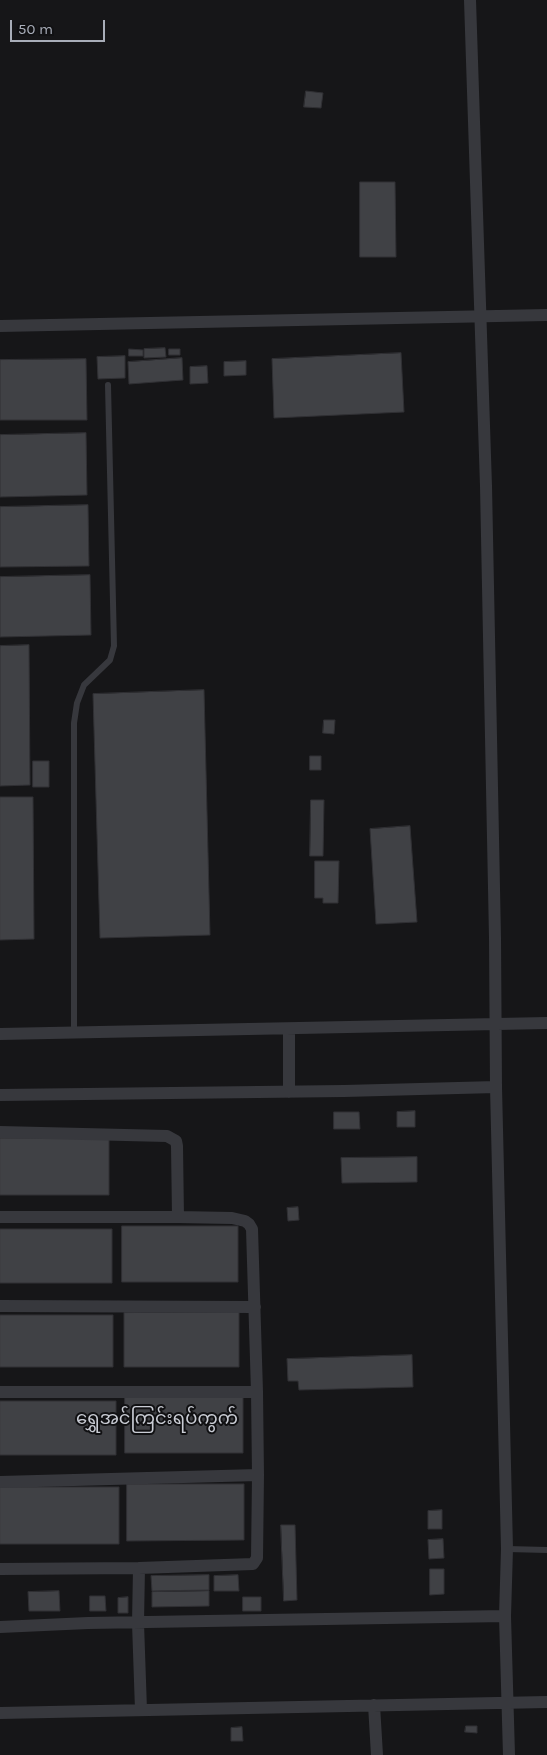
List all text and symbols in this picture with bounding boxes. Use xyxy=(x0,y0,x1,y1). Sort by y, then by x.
scale bar xyxy=(12,10,108,42)
text: 50 m xyxy=(18,20,53,38)
district label: ရွှေအင်ကြင်းရပ်ကွက် xyxy=(76,1408,238,1430)

